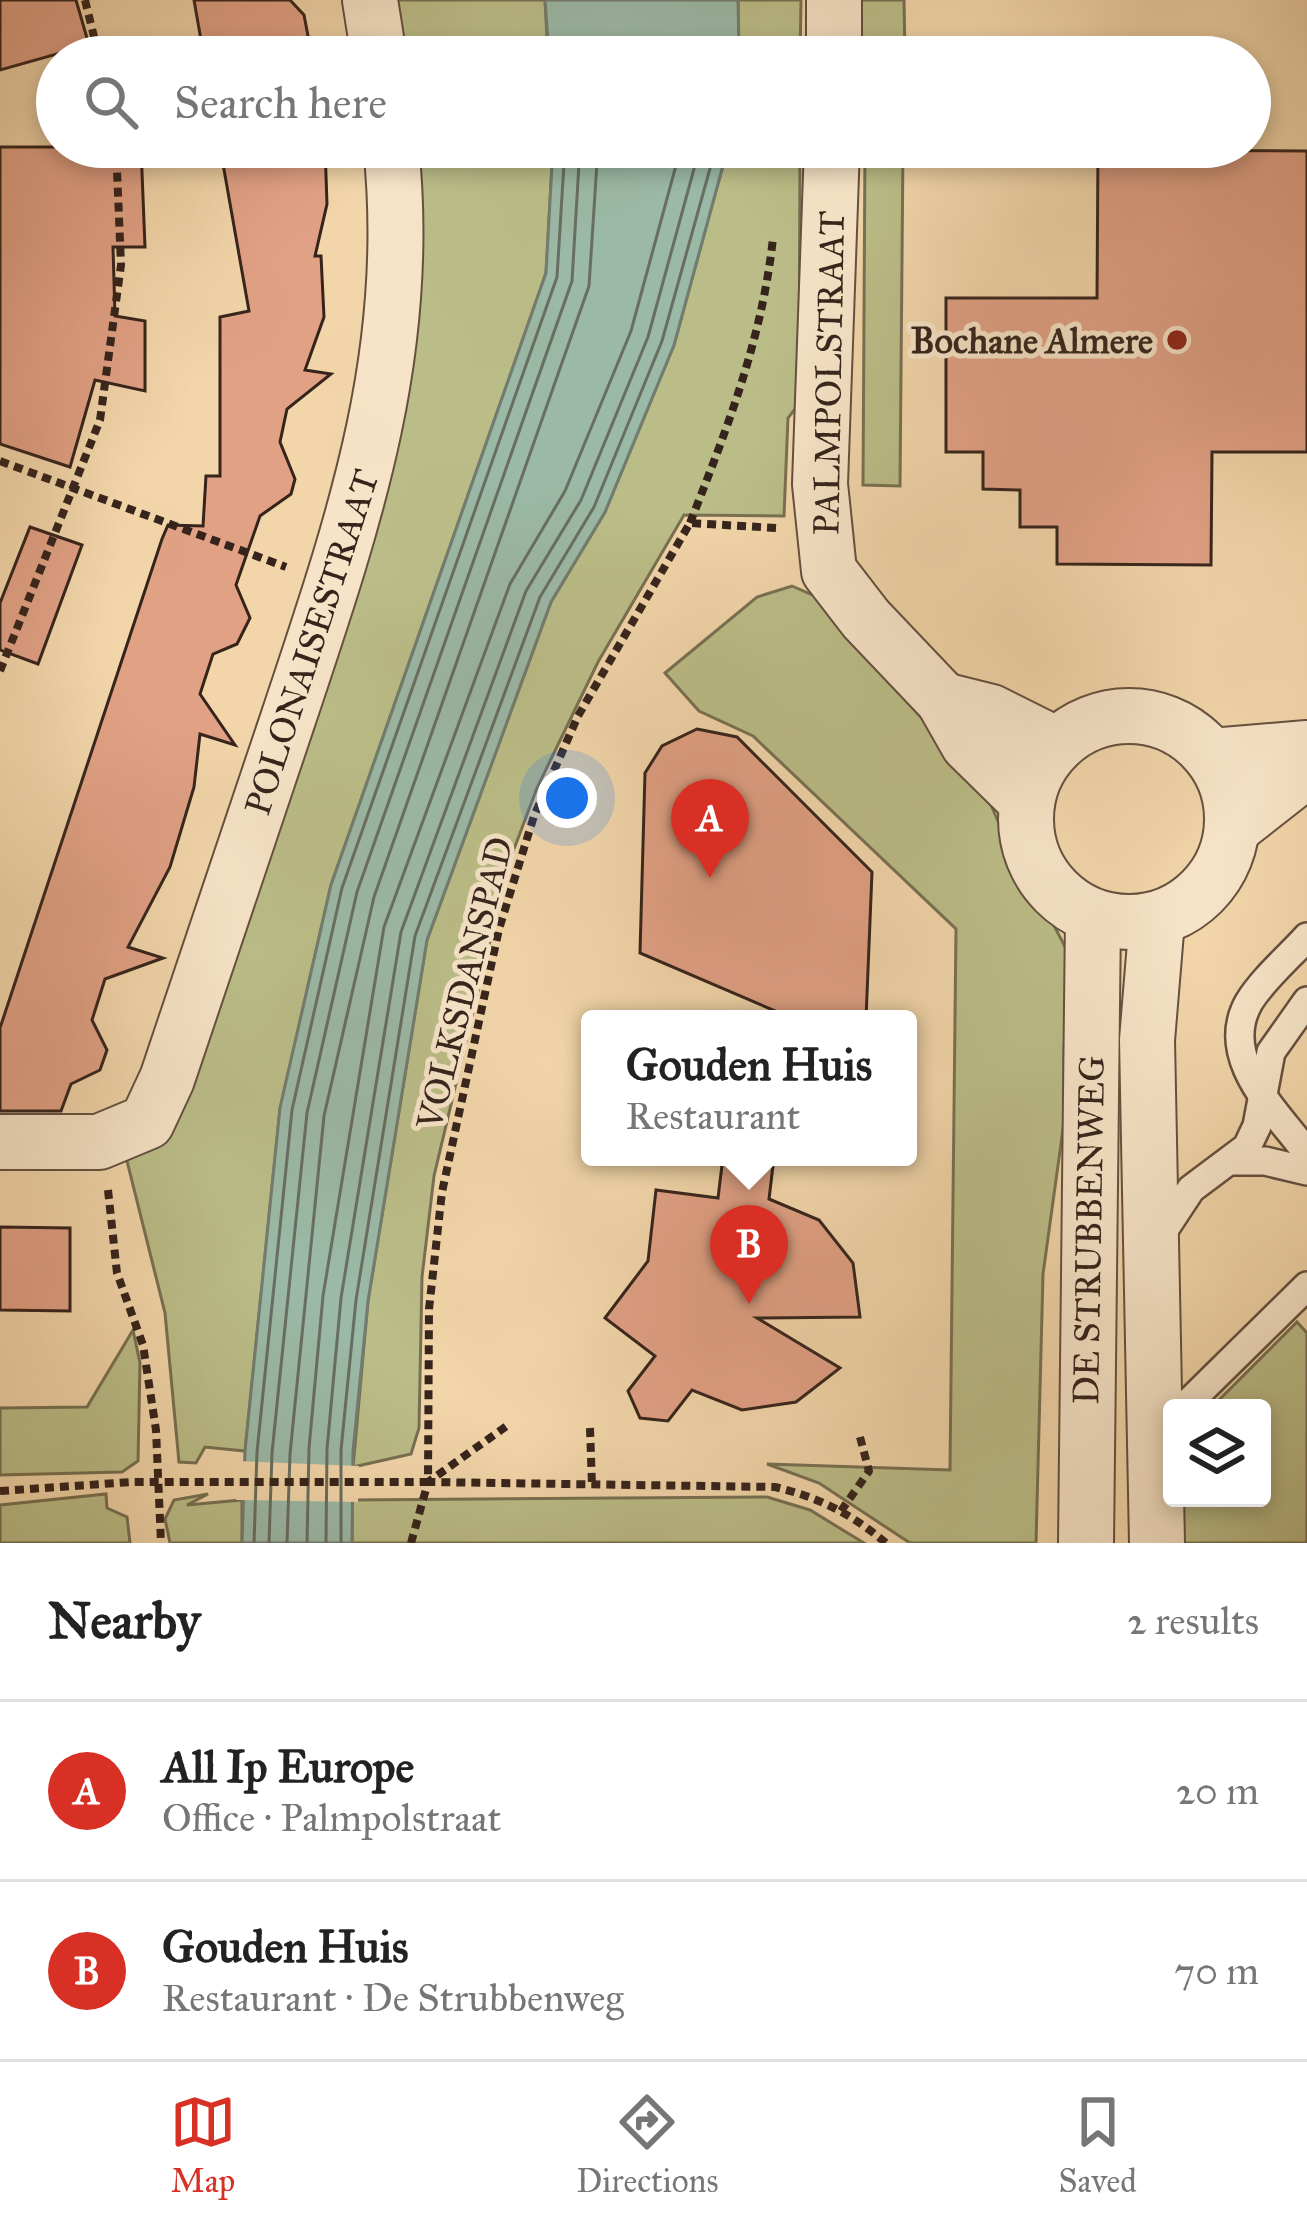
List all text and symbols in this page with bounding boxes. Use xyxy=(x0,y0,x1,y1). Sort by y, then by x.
search box xyxy=(36,36,1271,168)
icon: search xyxy=(78,69,144,135)
text: Search here xyxy=(174,75,387,130)
street label: PALMPOLSTRAAT xyxy=(804,210,854,536)
place label: Bochane Almere xyxy=(911,319,1153,363)
marker: Bochane Almere xyxy=(1164,327,1190,353)
street label: POLONAISESTRAAT xyxy=(235,464,389,821)
your location xyxy=(537,768,597,828)
pin: A xyxy=(671,779,749,878)
street label: VOLKSDANSPAD xyxy=(407,833,523,1135)
popup xyxy=(581,1010,917,1166)
text: Gouden Huis xyxy=(626,1037,872,1092)
street label: DE STRUBBENWEG xyxy=(1064,1055,1114,1405)
text: Restaurant xyxy=(626,1092,800,1140)
pin: B xyxy=(710,1205,788,1304)
map controls xyxy=(1163,1399,1271,1507)
button: layers xyxy=(1163,1399,1271,1507)
text: Nearby xyxy=(48,1590,200,1652)
text: 2 results xyxy=(1127,1597,1259,1645)
text: All Ip Europe xyxy=(162,1739,414,1794)
text: A xyxy=(74,1767,100,1815)
text: 20 m xyxy=(1176,1767,1259,1815)
text: Office · Palmpolstraat xyxy=(162,1794,501,1842)
text: Gouden Huis xyxy=(162,1919,408,1974)
text: B xyxy=(74,1947,100,1995)
text: 70 m xyxy=(1174,1947,1259,1995)
text: Restaurant · De Strubbenweg xyxy=(162,1974,624,2022)
tab: Map xyxy=(170,2089,236,2201)
tab: Directions xyxy=(576,2089,718,2201)
tab: Saved xyxy=(1059,2089,1137,2201)

